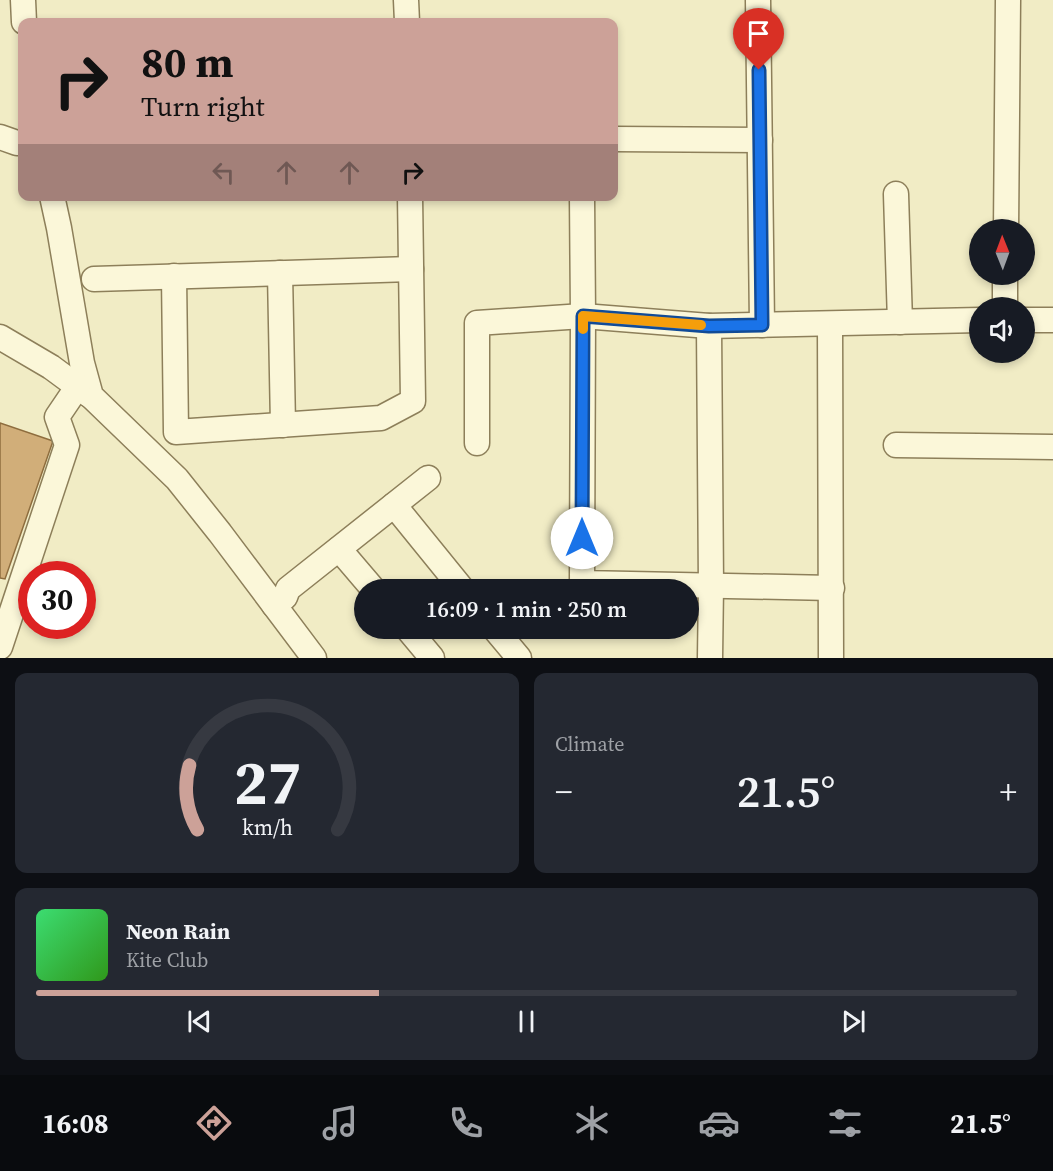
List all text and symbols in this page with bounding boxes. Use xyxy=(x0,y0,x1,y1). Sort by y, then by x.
pin xyxy=(733,8,784,70)
icon: arrive xyxy=(742,17,775,50)
text: 80 m xyxy=(141,33,234,91)
icon: right xyxy=(42,42,120,120)
text: Turn right xyxy=(141,88,265,125)
icon: left xyxy=(207,156,240,189)
icon: ahead xyxy=(270,156,303,189)
icon: ahead xyxy=(333,156,366,189)
icon: right xyxy=(396,156,429,189)
north arrow xyxy=(969,219,1035,285)
map controls xyxy=(969,219,1035,363)
button: sound xyxy=(969,297,1035,363)
position arrow xyxy=(550,506,614,570)
speed limit sign: 30 xyxy=(18,561,96,639)
text: 16:09 · 1 min · 250 m xyxy=(426,594,627,624)
text: Climate xyxy=(555,730,624,758)
text: 27 xyxy=(233,739,301,825)
text: 21.5° xyxy=(737,760,835,822)
text: − xyxy=(555,769,573,814)
text: + xyxy=(1000,769,1017,814)
text: km/h xyxy=(241,813,293,842)
text: Neon Rain xyxy=(126,916,230,946)
text: Kite Club xyxy=(126,946,208,974)
icon: previous xyxy=(183,1005,216,1038)
icon: pause xyxy=(510,1005,543,1038)
icon: next xyxy=(837,1005,870,1038)
icon: directions xyxy=(193,1102,235,1144)
icon: music xyxy=(319,1102,361,1144)
icon: phone xyxy=(445,1102,487,1144)
icon: climate xyxy=(571,1102,613,1144)
icon: car xyxy=(698,1102,740,1144)
icon: filters xyxy=(824,1102,866,1144)
text: 16:08 xyxy=(42,1105,109,1142)
text: 21.5° xyxy=(950,1105,1011,1142)

